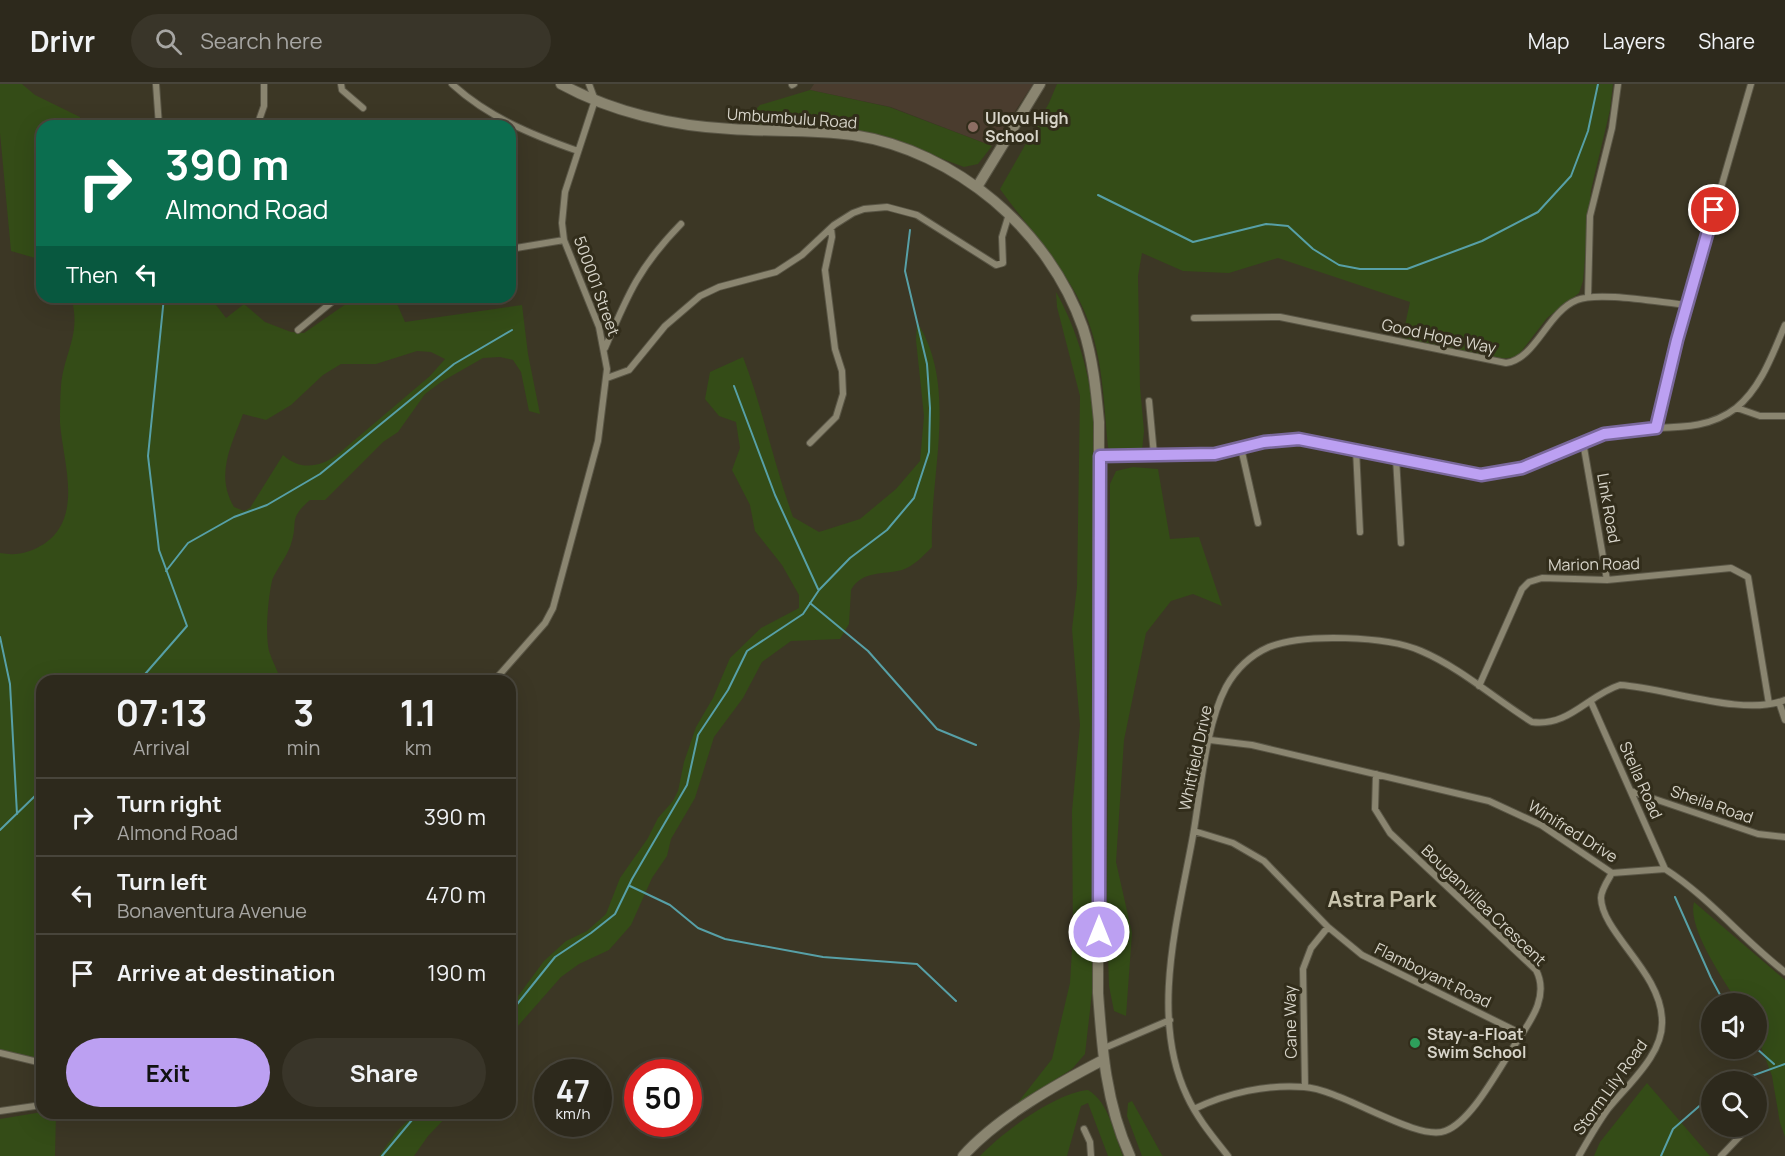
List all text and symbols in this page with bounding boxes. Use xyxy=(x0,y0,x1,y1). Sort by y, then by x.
search box xyxy=(131,14,551,68)
text: Drivr xyxy=(30,22,95,60)
icon: search xyxy=(152,25,185,58)
text: Search here xyxy=(200,26,323,56)
text: Map xyxy=(1528,27,1569,55)
text: Layers xyxy=(1602,27,1665,55)
text: Share xyxy=(1698,27,1755,55)
street label: Umbumbulu Road xyxy=(726,102,858,134)
place label: Ulovu High School xyxy=(985,107,1069,147)
marker: Ulovu High School xyxy=(966,120,980,134)
text: 390 m xyxy=(165,135,289,193)
icon: right xyxy=(66,144,144,222)
pin xyxy=(1688,184,1739,235)
text: Almond Road xyxy=(165,190,329,227)
icon: arrive xyxy=(1697,193,1730,226)
street label: 500001 Street xyxy=(569,233,625,339)
icon: left xyxy=(130,258,163,291)
text: Then xyxy=(66,260,118,290)
street label: Good Hope Way xyxy=(1380,313,1499,359)
street label: Link Road xyxy=(1592,471,1626,545)
street label: Marion Road xyxy=(1548,552,1640,576)
text: 07:13 xyxy=(115,688,207,737)
text: 3 xyxy=(293,688,314,737)
text: 1.1 xyxy=(400,688,437,737)
street label: Whitfield Drive xyxy=(1173,703,1217,813)
text: Arrival xyxy=(133,734,190,761)
text: min xyxy=(287,734,320,761)
text: km xyxy=(405,734,432,761)
street label: Stella Road xyxy=(1614,738,1668,822)
street label: Sheila Road xyxy=(1668,780,1756,828)
text: Turn right xyxy=(117,789,222,819)
street label: Winifred Drive xyxy=(1524,795,1622,867)
icon: right xyxy=(66,801,99,834)
text: 390 m xyxy=(424,802,486,832)
text: Almond Road xyxy=(117,819,238,846)
street label: Bouganvillea Crescent xyxy=(1417,840,1551,970)
text: Turn left xyxy=(117,867,207,897)
icon: left xyxy=(66,879,99,912)
text: 470 m xyxy=(426,880,486,910)
district label: Astra Park xyxy=(1328,884,1438,914)
text: Bonaventura Avenue xyxy=(117,897,307,924)
position arrow xyxy=(1067,900,1131,964)
street label: Flamboyant Road xyxy=(1371,937,1495,1013)
icon: arrive xyxy=(66,957,99,990)
text: Arrive at destination xyxy=(117,958,335,988)
text: 190 m xyxy=(427,958,486,988)
street label: Cane Way xyxy=(1278,985,1302,1059)
map controls xyxy=(1701,993,1767,1137)
button: sound xyxy=(1701,993,1767,1059)
place label: Stay-a-Float Swim School xyxy=(1427,1023,1526,1063)
street label: Storm Lily Road xyxy=(1568,1035,1652,1139)
marker: Stay-a-Float Swim School xyxy=(1408,1036,1422,1050)
button: Exit xyxy=(66,1038,270,1107)
button: Share xyxy=(282,1038,486,1107)
speed limit sign: 50 xyxy=(624,1059,702,1137)
text: 47 xyxy=(556,1070,590,1111)
button: search xyxy=(1701,1071,1767,1137)
text: km/h xyxy=(556,1103,590,1124)

